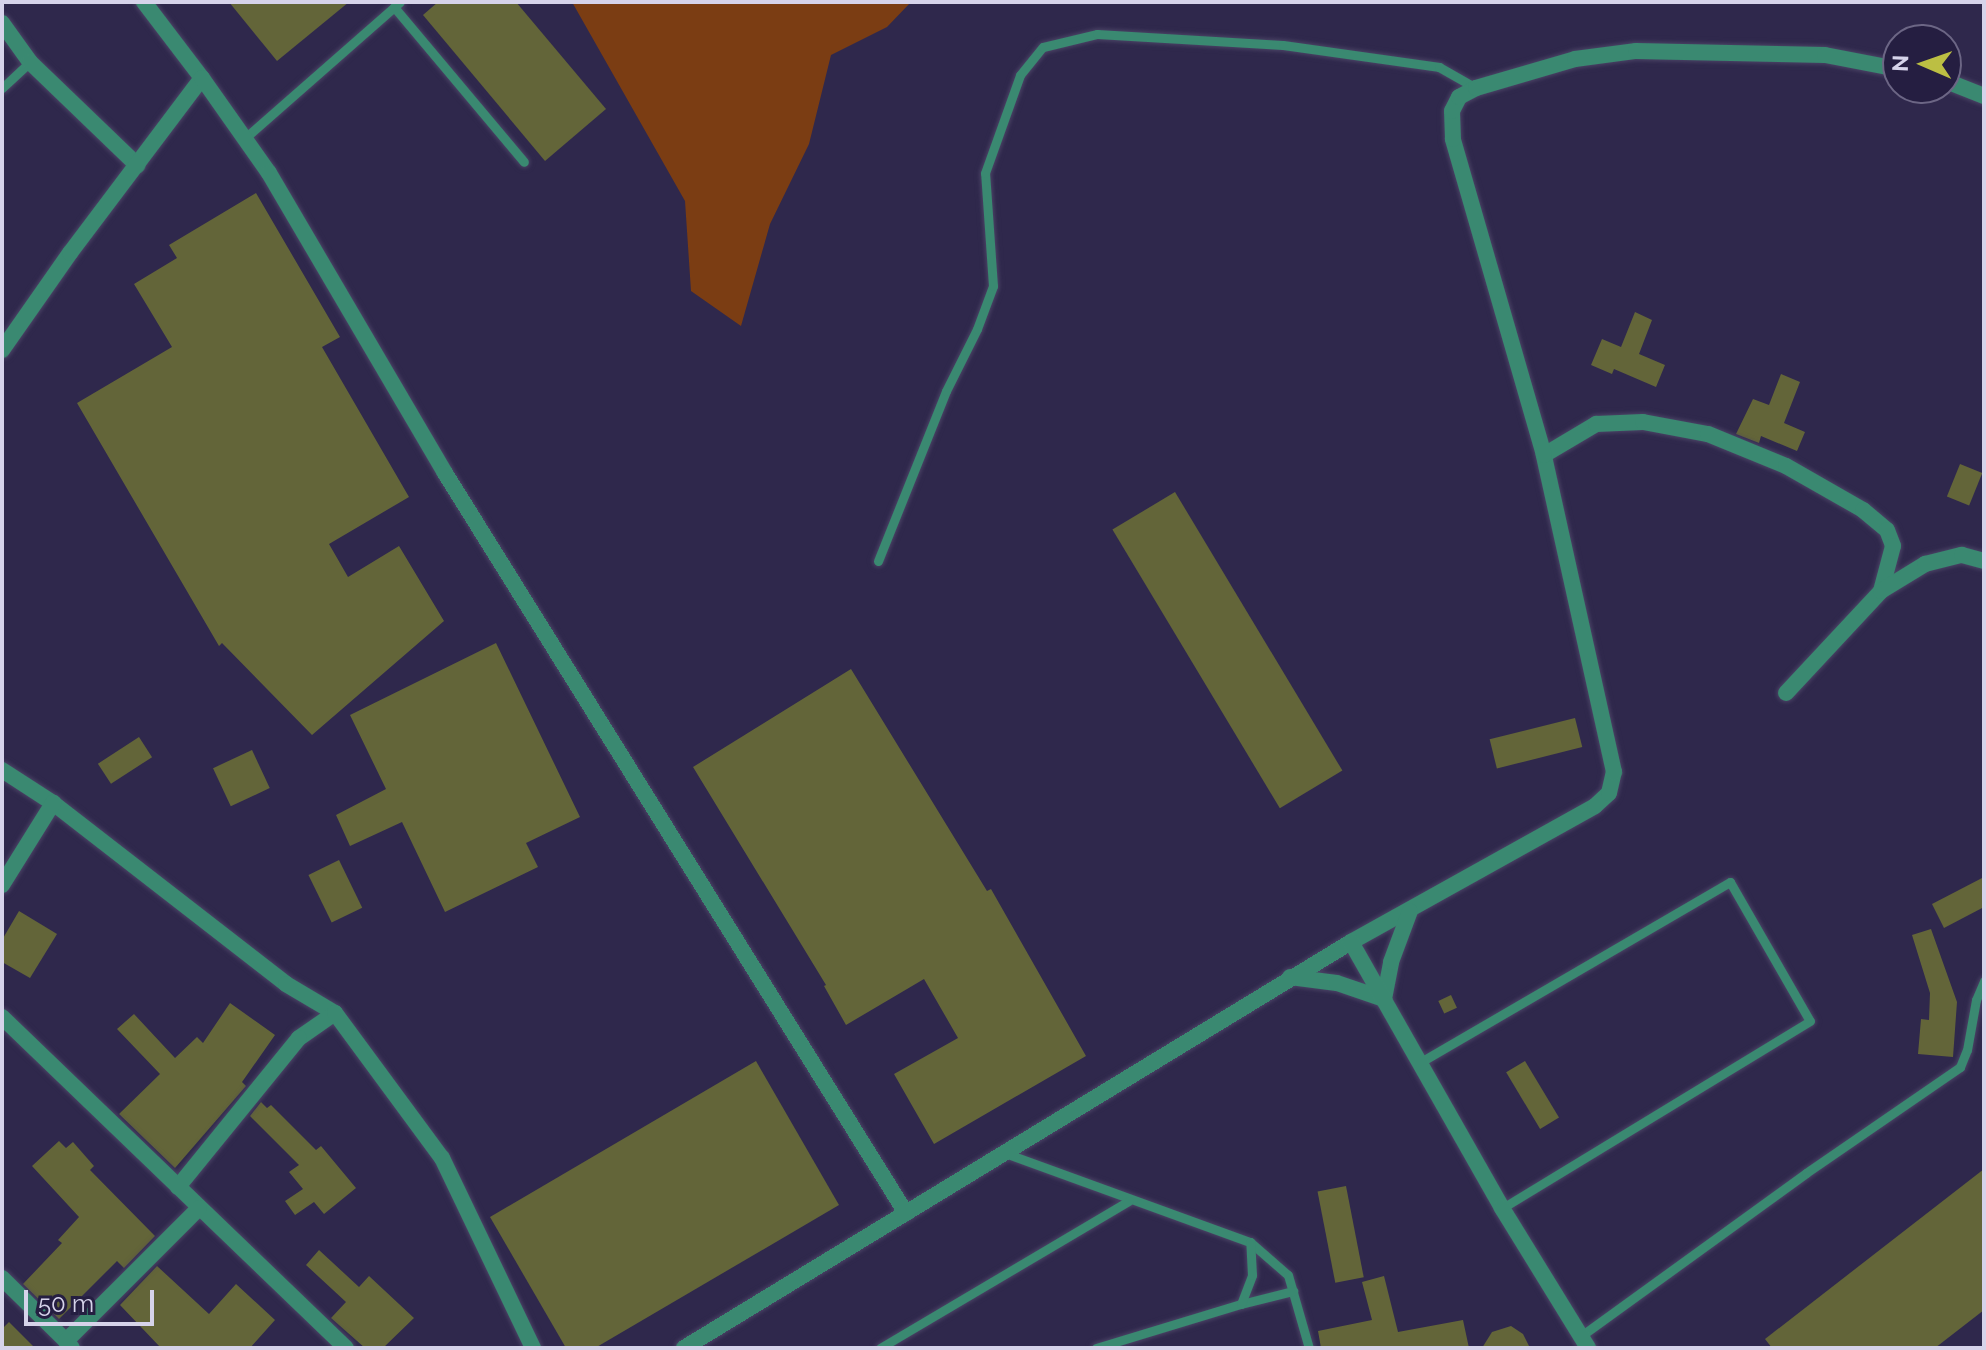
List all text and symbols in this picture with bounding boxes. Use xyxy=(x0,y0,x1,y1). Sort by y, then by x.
north arrow xyxy=(1882,24,1962,104)
text: N xyxy=(1887,54,1913,72)
scale bar xyxy=(28,1274,158,1324)
text: 50 m xyxy=(38,1289,94,1318)

